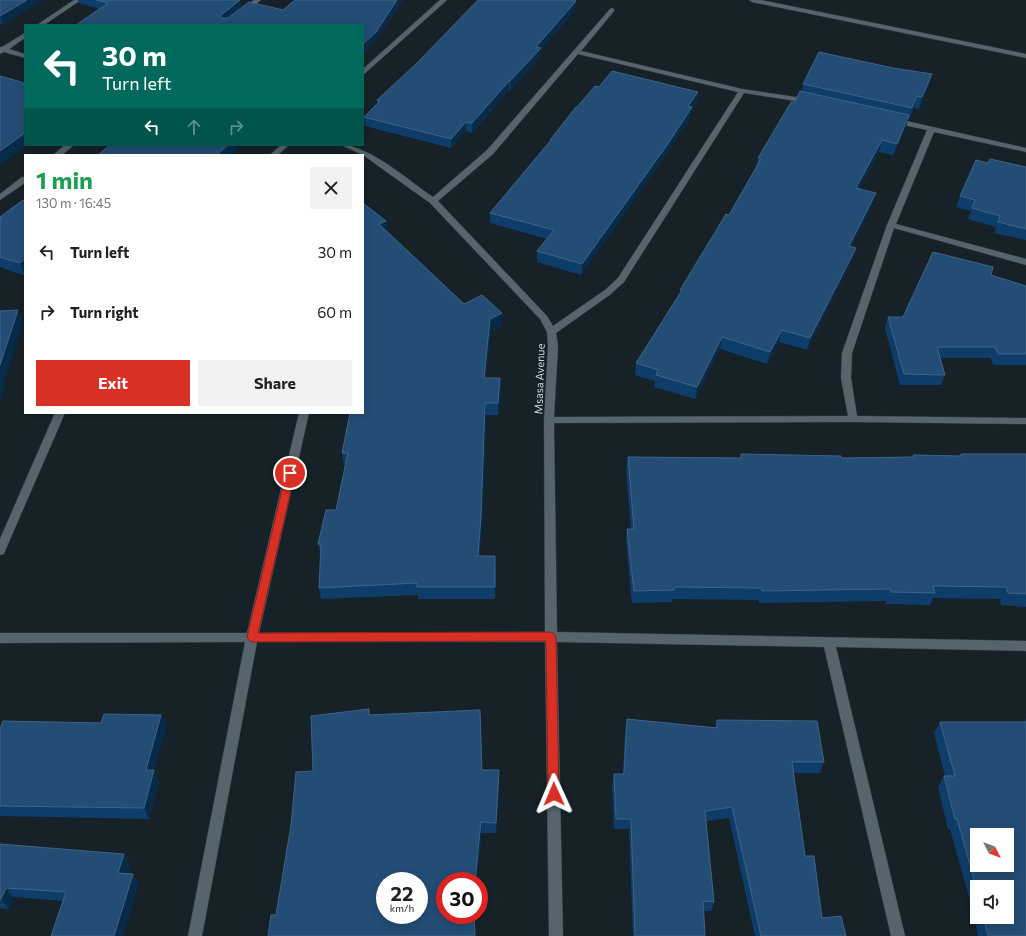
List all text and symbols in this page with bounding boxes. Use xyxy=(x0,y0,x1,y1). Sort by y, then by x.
text: 30 m xyxy=(102,38,167,72)
icon: left xyxy=(36,40,88,92)
text: Turn left xyxy=(102,72,171,94)
icon: left xyxy=(141,116,163,138)
icon: ahead xyxy=(183,116,205,138)
icon: right xyxy=(225,116,247,138)
text: 1 min xyxy=(36,165,93,194)
button: close xyxy=(310,167,352,209)
text: 130 m · 16:45 xyxy=(36,195,111,211)
icon: left xyxy=(36,241,58,263)
text: Turn left xyxy=(70,243,129,261)
text: 30 m xyxy=(318,243,352,261)
icon: right xyxy=(36,301,58,323)
text: Turn right xyxy=(70,303,139,321)
text: 60 m xyxy=(317,303,352,321)
street label: Msasa Avenue xyxy=(531,343,547,415)
button: Exit xyxy=(36,360,190,406)
button: Share xyxy=(198,360,352,406)
pin xyxy=(273,456,307,490)
icon: arrive xyxy=(279,462,301,484)
position arrow xyxy=(533,773,575,815)
north arrow xyxy=(970,828,1014,872)
map controls xyxy=(970,828,1014,924)
speed limit sign: 30 xyxy=(436,872,488,924)
button: sound xyxy=(970,880,1014,924)
text: 22 xyxy=(391,881,413,905)
text: km/h xyxy=(390,902,414,914)

